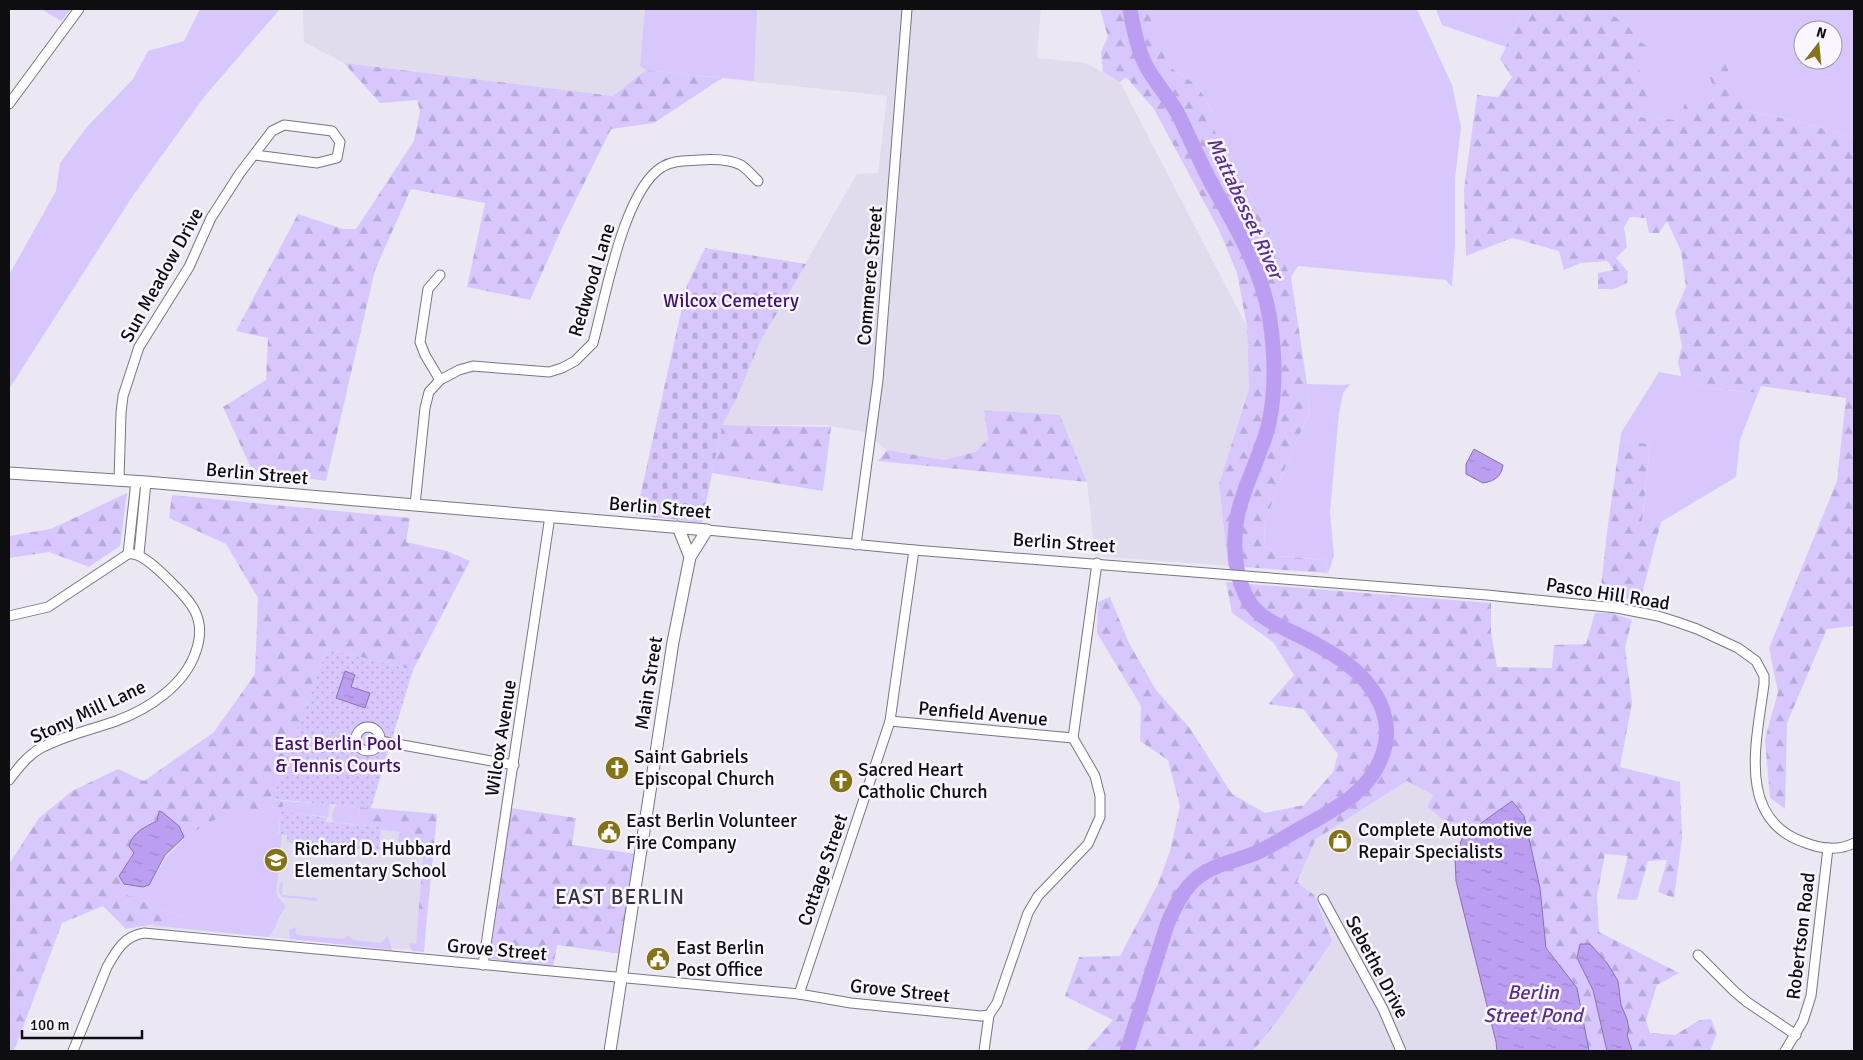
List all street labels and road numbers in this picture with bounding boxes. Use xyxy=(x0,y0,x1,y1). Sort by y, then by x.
street label: Sun Meadow Drive xyxy=(115,204,209,346)
street label: Commerce Street xyxy=(852,205,888,347)
street label: Redwood Lane xyxy=(563,220,621,340)
street label: Berlin Street xyxy=(205,458,310,490)
street label: Berlin Street xyxy=(608,492,713,524)
street label: Berlin Street xyxy=(1012,527,1116,559)
street label: Pasco Hill Road xyxy=(1544,572,1672,616)
street label: Main Street xyxy=(630,634,668,731)
street label: Stony Mill Lane xyxy=(26,675,150,749)
street label: Wilcox Avenue xyxy=(480,678,522,798)
street label: Penfield Avenue xyxy=(917,696,1049,732)
street label: Cottage Street xyxy=(793,810,854,929)
street label: Robertson Road xyxy=(1781,871,1821,1001)
street label: Sebethe Drive xyxy=(1340,912,1414,1022)
street label: Grove Street xyxy=(446,934,548,966)
street label: Grove Street xyxy=(849,974,951,1008)

